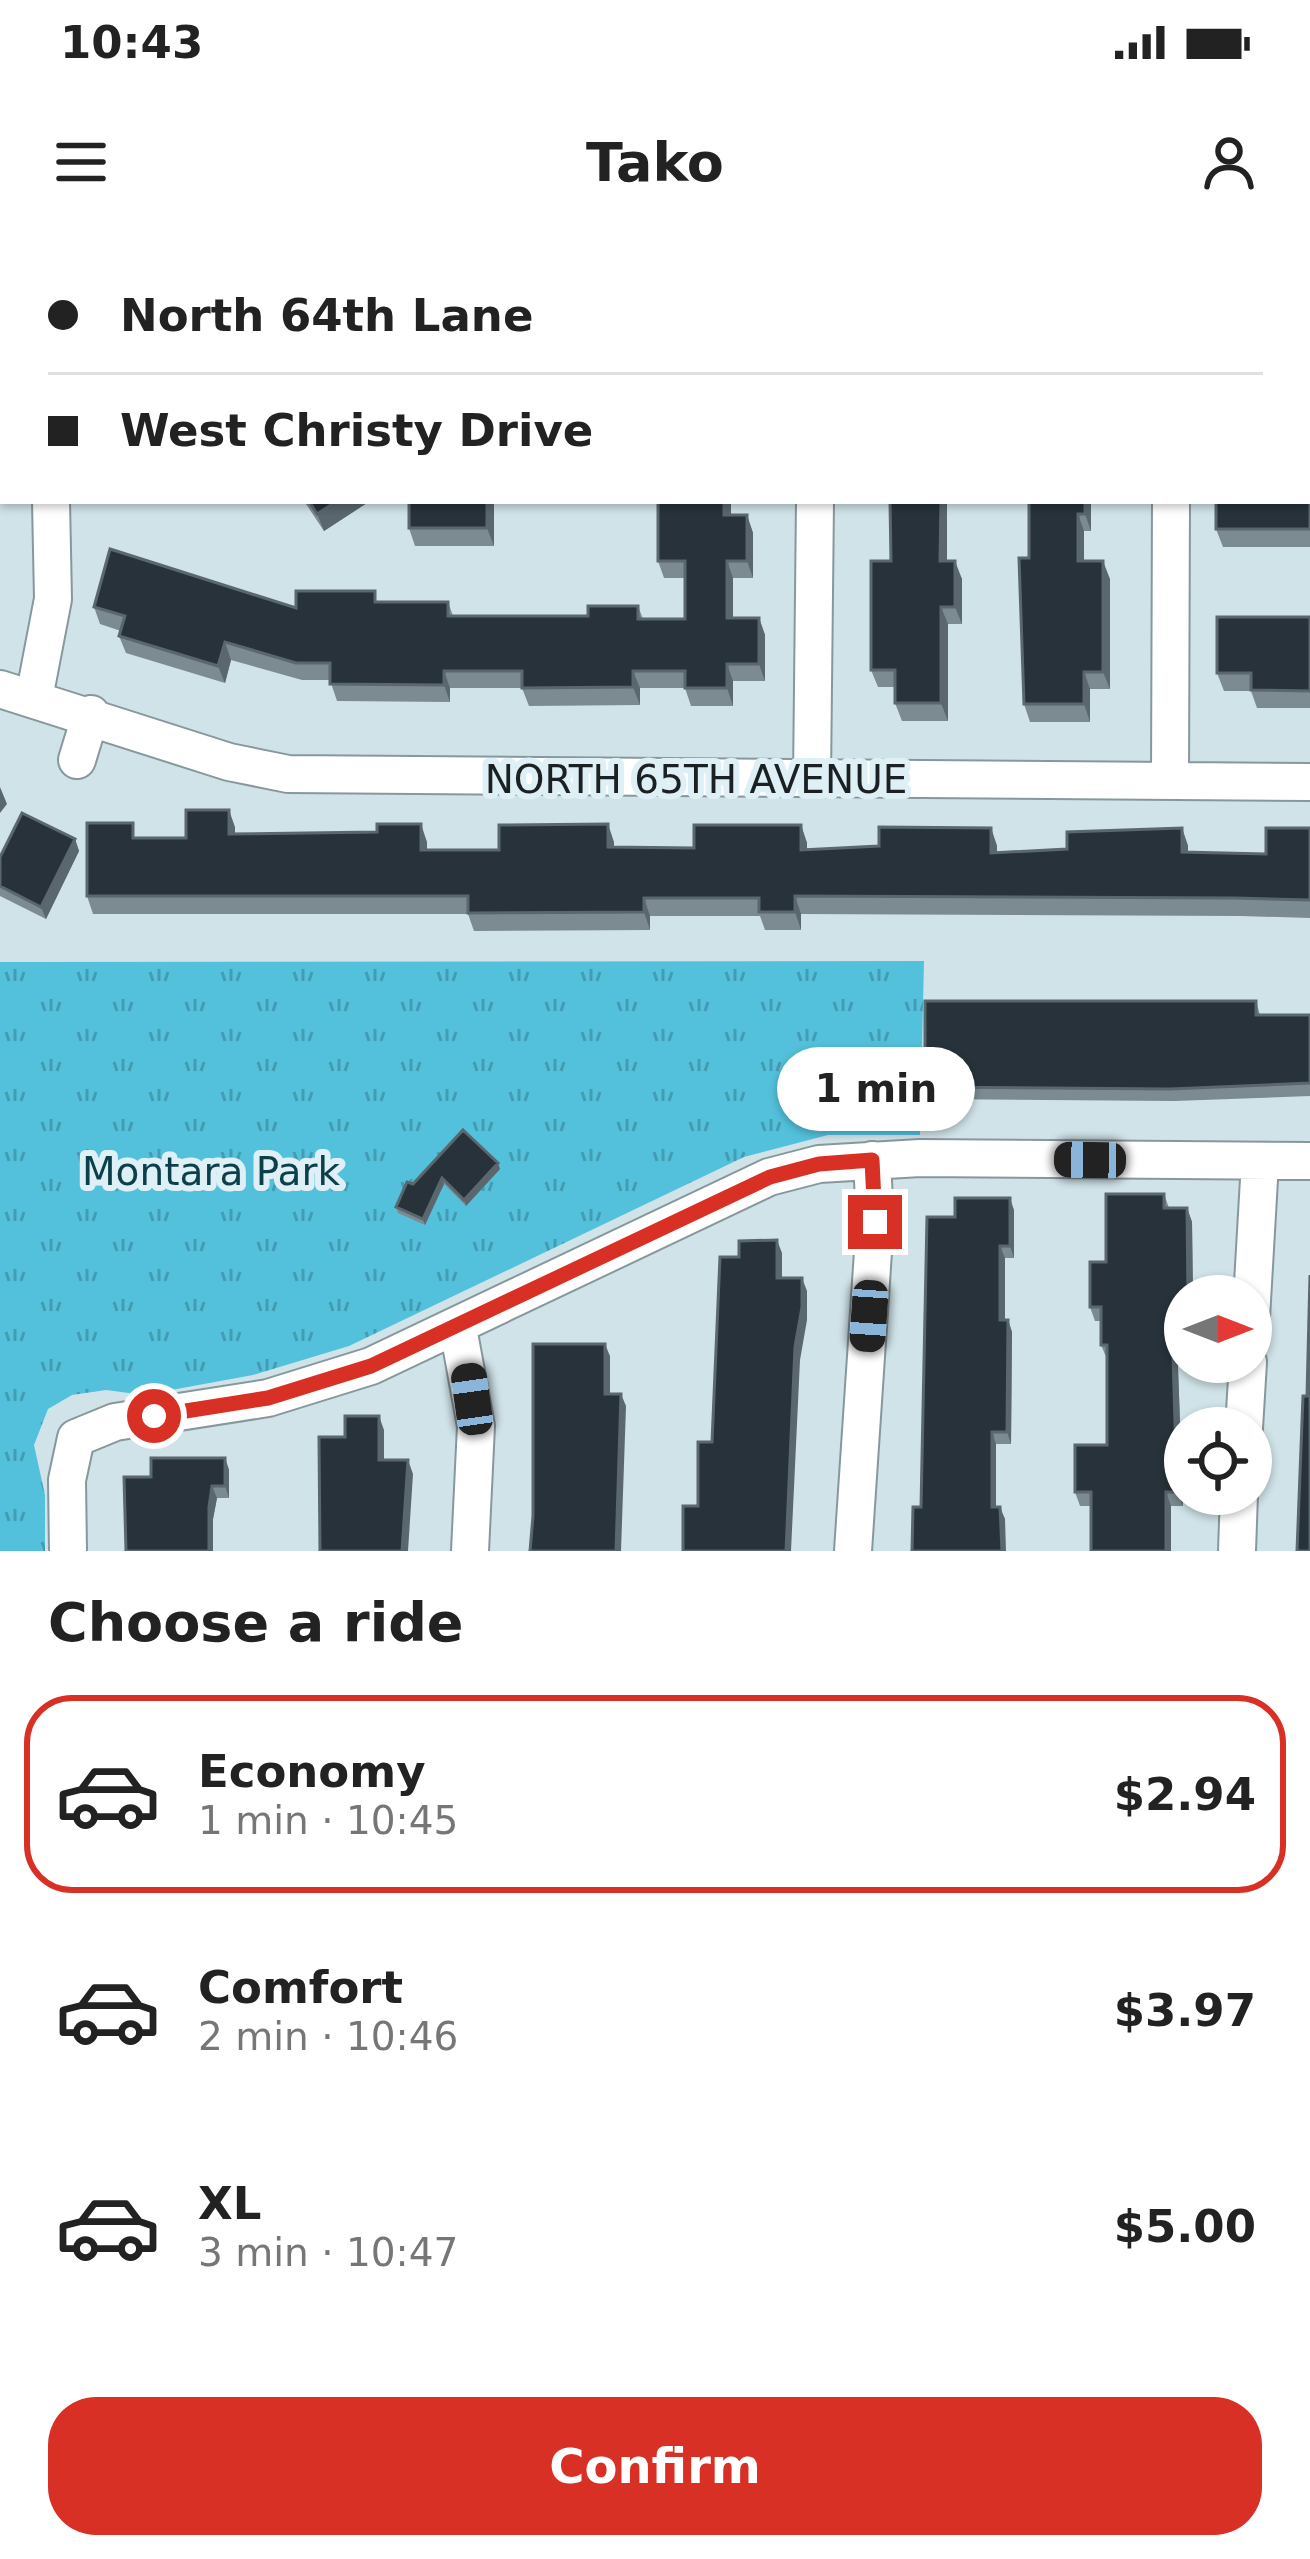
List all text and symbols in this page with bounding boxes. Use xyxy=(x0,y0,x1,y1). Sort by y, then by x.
text: 10:43 xyxy=(60,16,203,69)
icon: menu xyxy=(48,129,114,195)
icon: person xyxy=(1196,129,1262,195)
text: Tako xyxy=(586,131,724,194)
text: North 64th Lane xyxy=(120,289,533,342)
text: West Christy Drive xyxy=(120,404,593,457)
street label: NORTH 65TH AVENUE xyxy=(485,757,907,802)
callout: 1 min xyxy=(776,1048,974,1132)
text: 1 min xyxy=(815,1066,937,1111)
car xyxy=(1054,1141,1126,1179)
park label: Montara Park xyxy=(82,1149,340,1194)
route end xyxy=(848,1195,902,1249)
north arrow xyxy=(1164,1275,1272,1383)
map controls xyxy=(1164,1275,1272,1515)
car xyxy=(849,1279,889,1353)
car xyxy=(449,1361,495,1437)
route start xyxy=(127,1389,181,1443)
button: locate xyxy=(1164,1407,1272,1515)
text: Choose a ride xyxy=(48,1591,464,1654)
icon: car xyxy=(54,1740,162,1848)
text: Economy xyxy=(198,1745,426,1798)
text: $2.94 xyxy=(1114,1768,1256,1821)
text: 1 min · 10:45 xyxy=(198,1798,458,1843)
icon: car xyxy=(54,1956,162,2064)
text: Comfort xyxy=(198,1961,403,2014)
text: $3.97 xyxy=(1114,1984,1256,2037)
text: 2 min · 10:46 xyxy=(198,2014,458,2059)
icon: car xyxy=(54,2172,162,2280)
text: XL xyxy=(198,2177,261,2230)
text: $5.00 xyxy=(1114,2200,1256,2253)
text: 3 min · 10:47 xyxy=(198,2230,458,2275)
button: Confirm xyxy=(48,2397,1262,2535)

